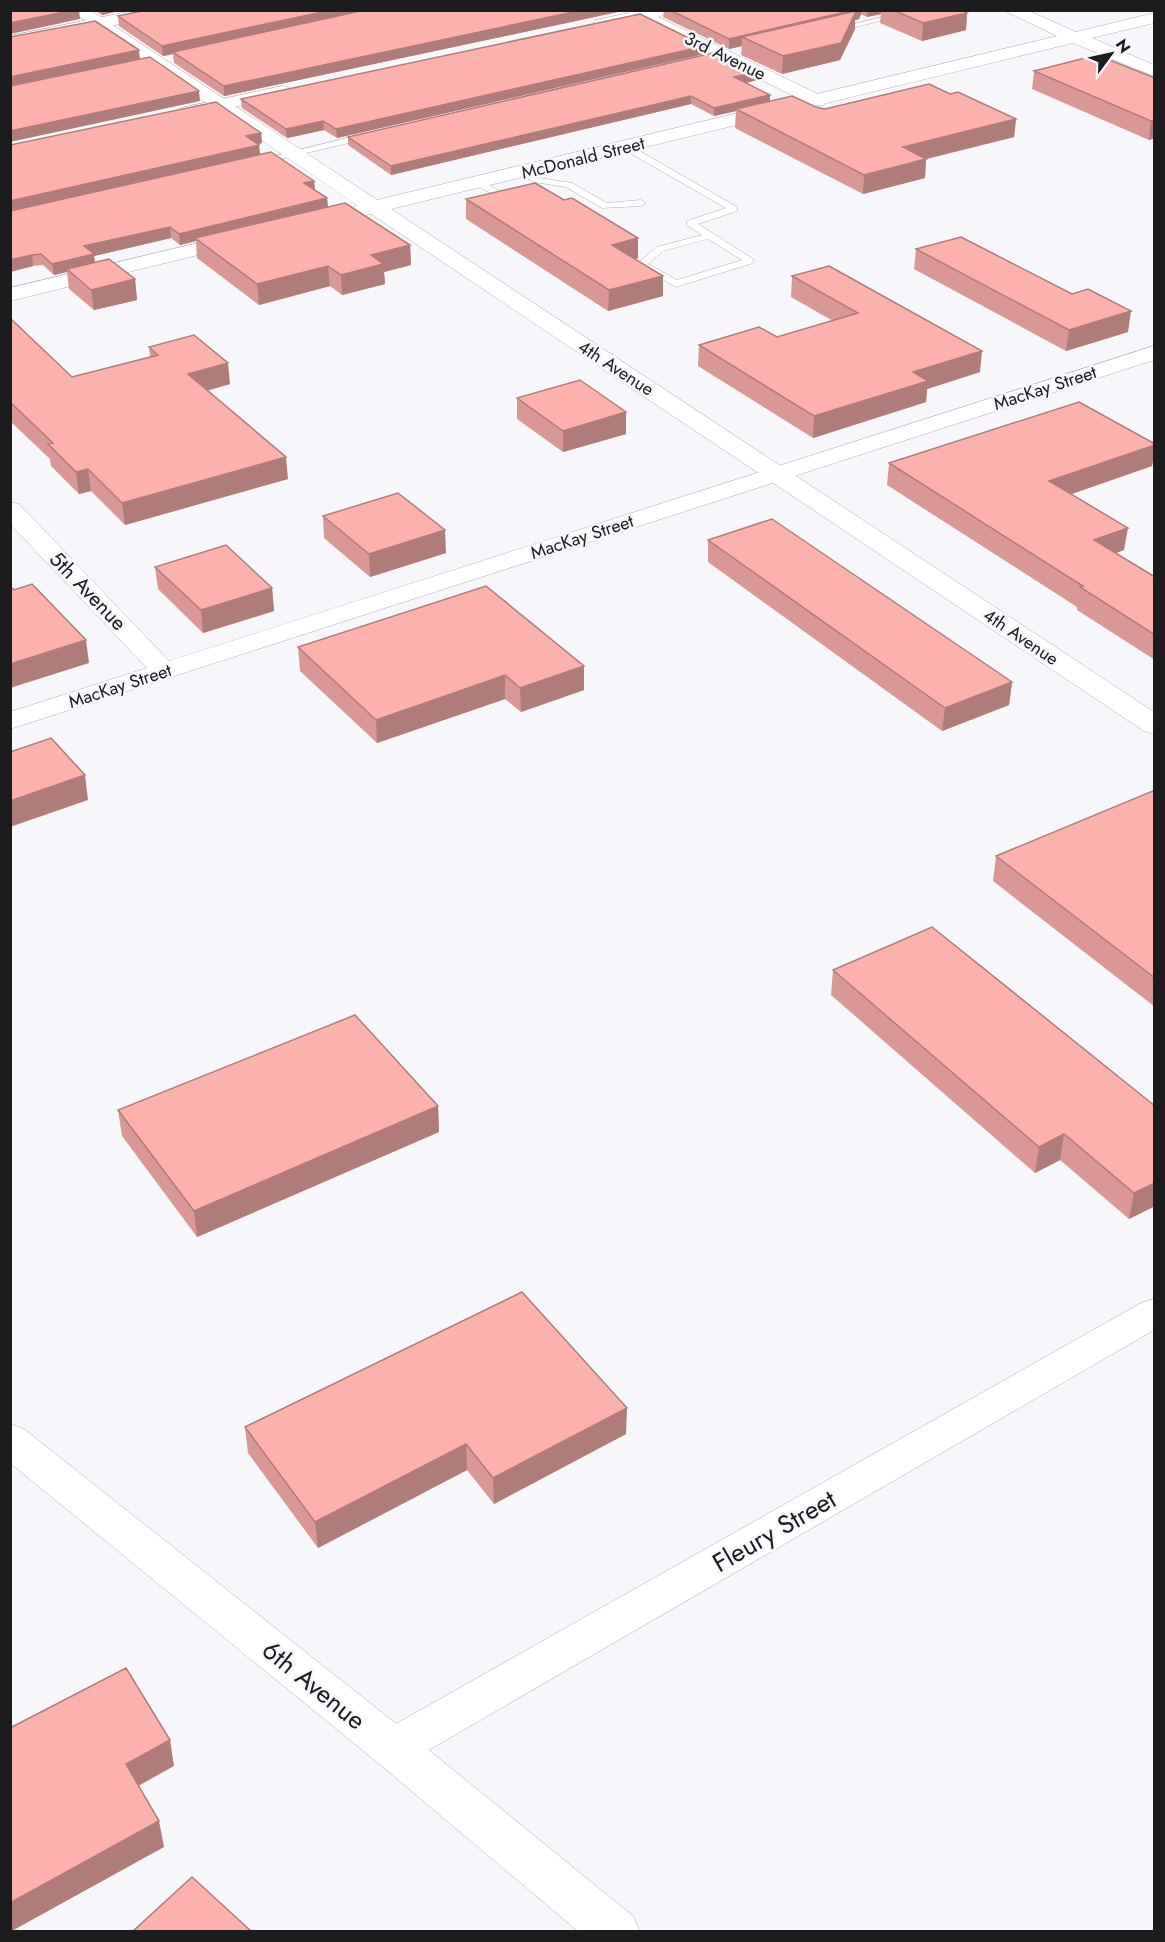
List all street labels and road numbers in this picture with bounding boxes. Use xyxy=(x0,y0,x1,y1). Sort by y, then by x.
street label: 3rd Avenue xyxy=(680,25,770,87)
street label: McDonald Street xyxy=(519,130,648,186)
street label: 4th Avenue xyxy=(573,334,659,402)
street label: MacKay Street xyxy=(990,359,1100,417)
street label: MacKay Street xyxy=(527,508,637,566)
street label: 5th Avenue xyxy=(43,545,134,637)
street label: 4th Avenue xyxy=(978,602,1064,672)
street label: MacKay Street xyxy=(65,657,175,715)
street label: Fleury Street xyxy=(705,1480,843,1582)
street label: 6th Avenue xyxy=(254,1631,374,1739)

